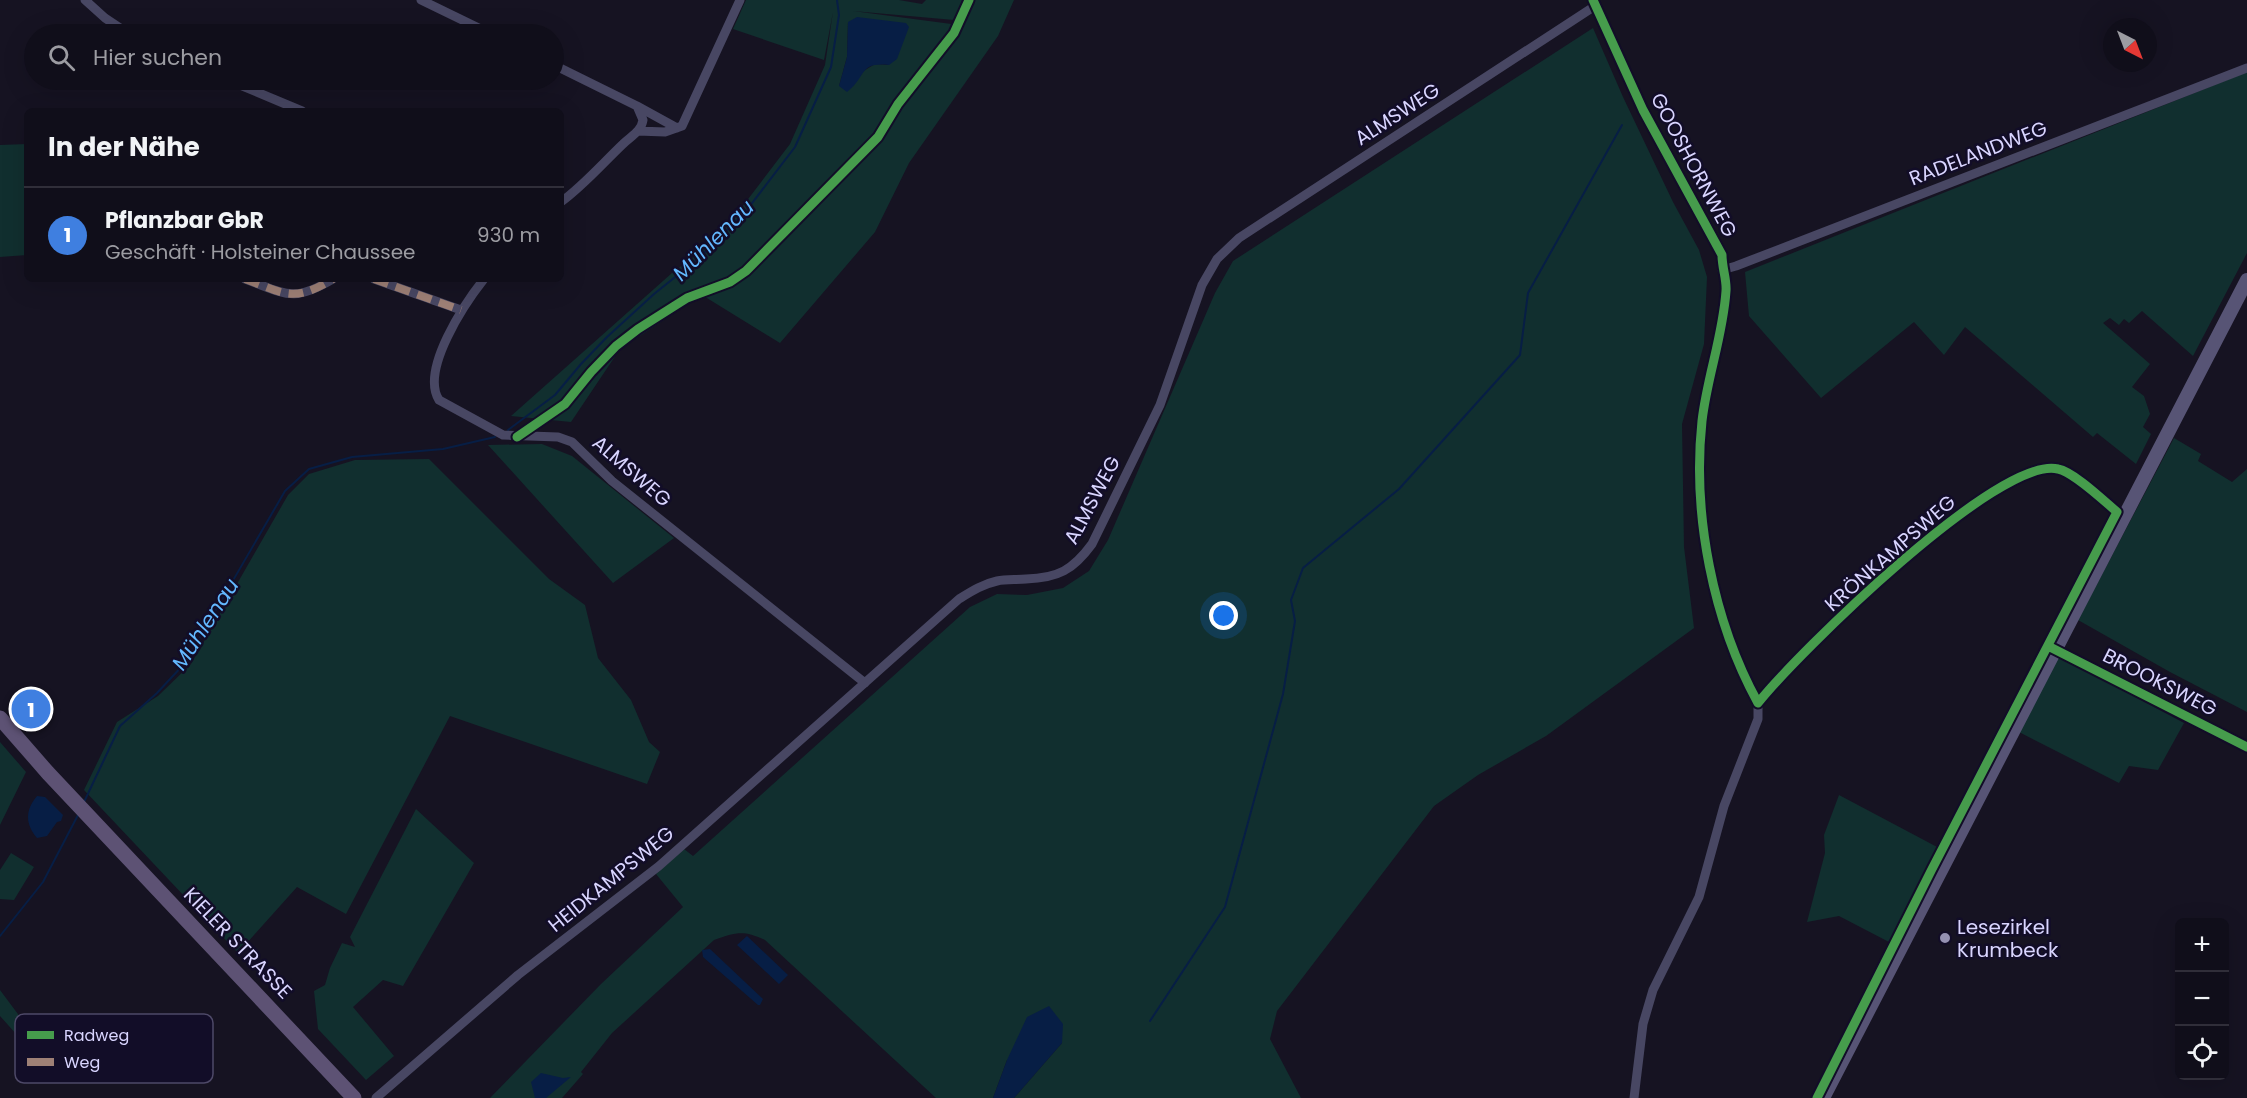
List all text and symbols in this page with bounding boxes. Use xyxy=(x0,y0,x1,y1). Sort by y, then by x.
north arrow xyxy=(2103,18,2157,72)
search box xyxy=(24,24,564,90)
icon: search xyxy=(45,41,78,74)
text: Hier suchen xyxy=(93,42,222,73)
street label: ALMSWEG xyxy=(1349,76,1445,152)
street label: GOOSHORNWEG xyxy=(1644,88,1744,242)
street label: RADELANDWEG xyxy=(1905,114,2051,192)
text: In der Nähe xyxy=(48,129,200,165)
water label: Mühlenau xyxy=(666,193,760,287)
text: Pflanzbar GbR xyxy=(105,205,264,236)
text: 1 xyxy=(64,221,71,249)
text: 930 m xyxy=(477,221,540,249)
text: Geschäft · Holsteiner Chaussee xyxy=(105,238,415,266)
street label: ALMSWEG xyxy=(586,429,678,513)
street label: ALMSWEG xyxy=(1057,451,1127,549)
street label: KRÖNKAMPSWEG xyxy=(1818,488,1962,618)
water label: Mühlenau xyxy=(164,572,246,676)
your location xyxy=(1209,601,1238,630)
street label: BROOKSWEG xyxy=(2098,641,2222,723)
pin: 1 xyxy=(12,686,51,732)
street label: HEIDKAMPSWEG xyxy=(542,820,680,938)
street label: KIELER STRASSE xyxy=(177,881,299,1005)
place label: Lesezirkel Krumbeck xyxy=(1957,913,2059,964)
map controls xyxy=(2175,918,2229,1080)
button: + xyxy=(2175,918,2229,972)
marker: Lesezirkel Krumbeck xyxy=(1938,931,1952,945)
button: − xyxy=(2175,972,2229,1026)
legend xyxy=(15,1014,213,1083)
text: Radweg xyxy=(64,1024,129,1047)
button: locate xyxy=(2175,1026,2229,1080)
text: Weg xyxy=(64,1051,100,1074)

